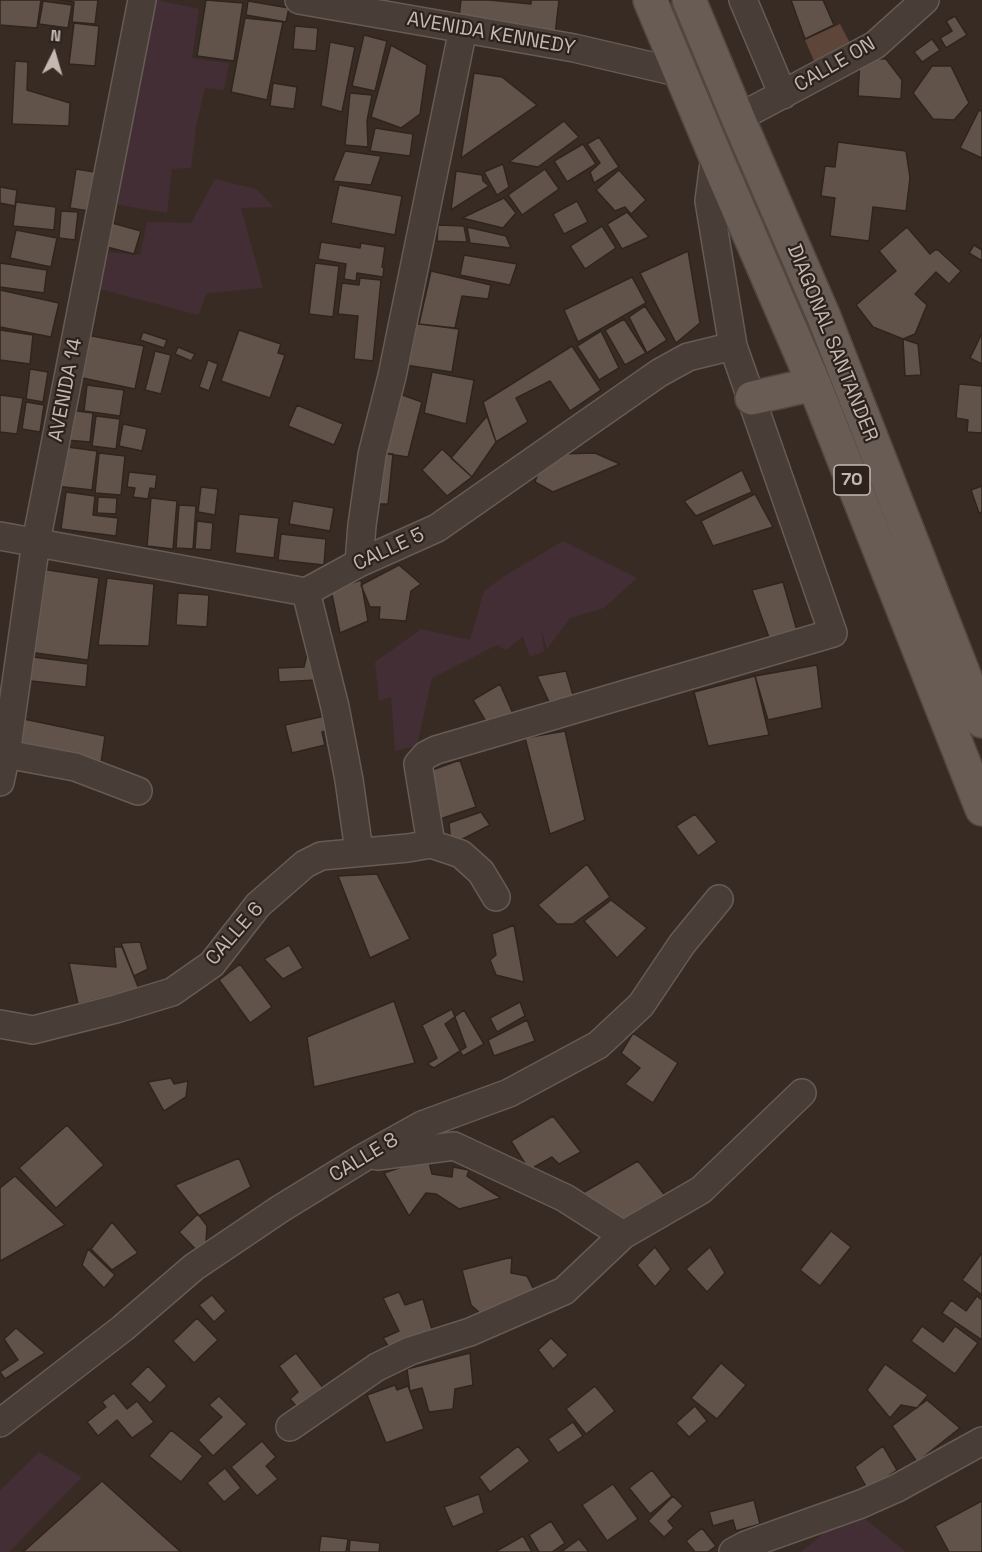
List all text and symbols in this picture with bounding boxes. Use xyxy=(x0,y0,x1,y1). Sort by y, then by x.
street label: AVENIDA KENNEDY xyxy=(405,7,577,61)
north arrow xyxy=(24,24,84,84)
text: N xyxy=(49,25,62,46)
street label: CALLE 0N xyxy=(790,32,880,98)
street label: DIAGONAL SANTANDER xyxy=(781,241,883,445)
street label: AVENIDA 14 xyxy=(44,336,88,444)
road number: 70 xyxy=(834,465,870,495)
street label: CALLE 5 xyxy=(350,523,428,577)
street label: CALLE 6 xyxy=(201,898,269,970)
street label: CALLE 8 xyxy=(325,1128,403,1188)

